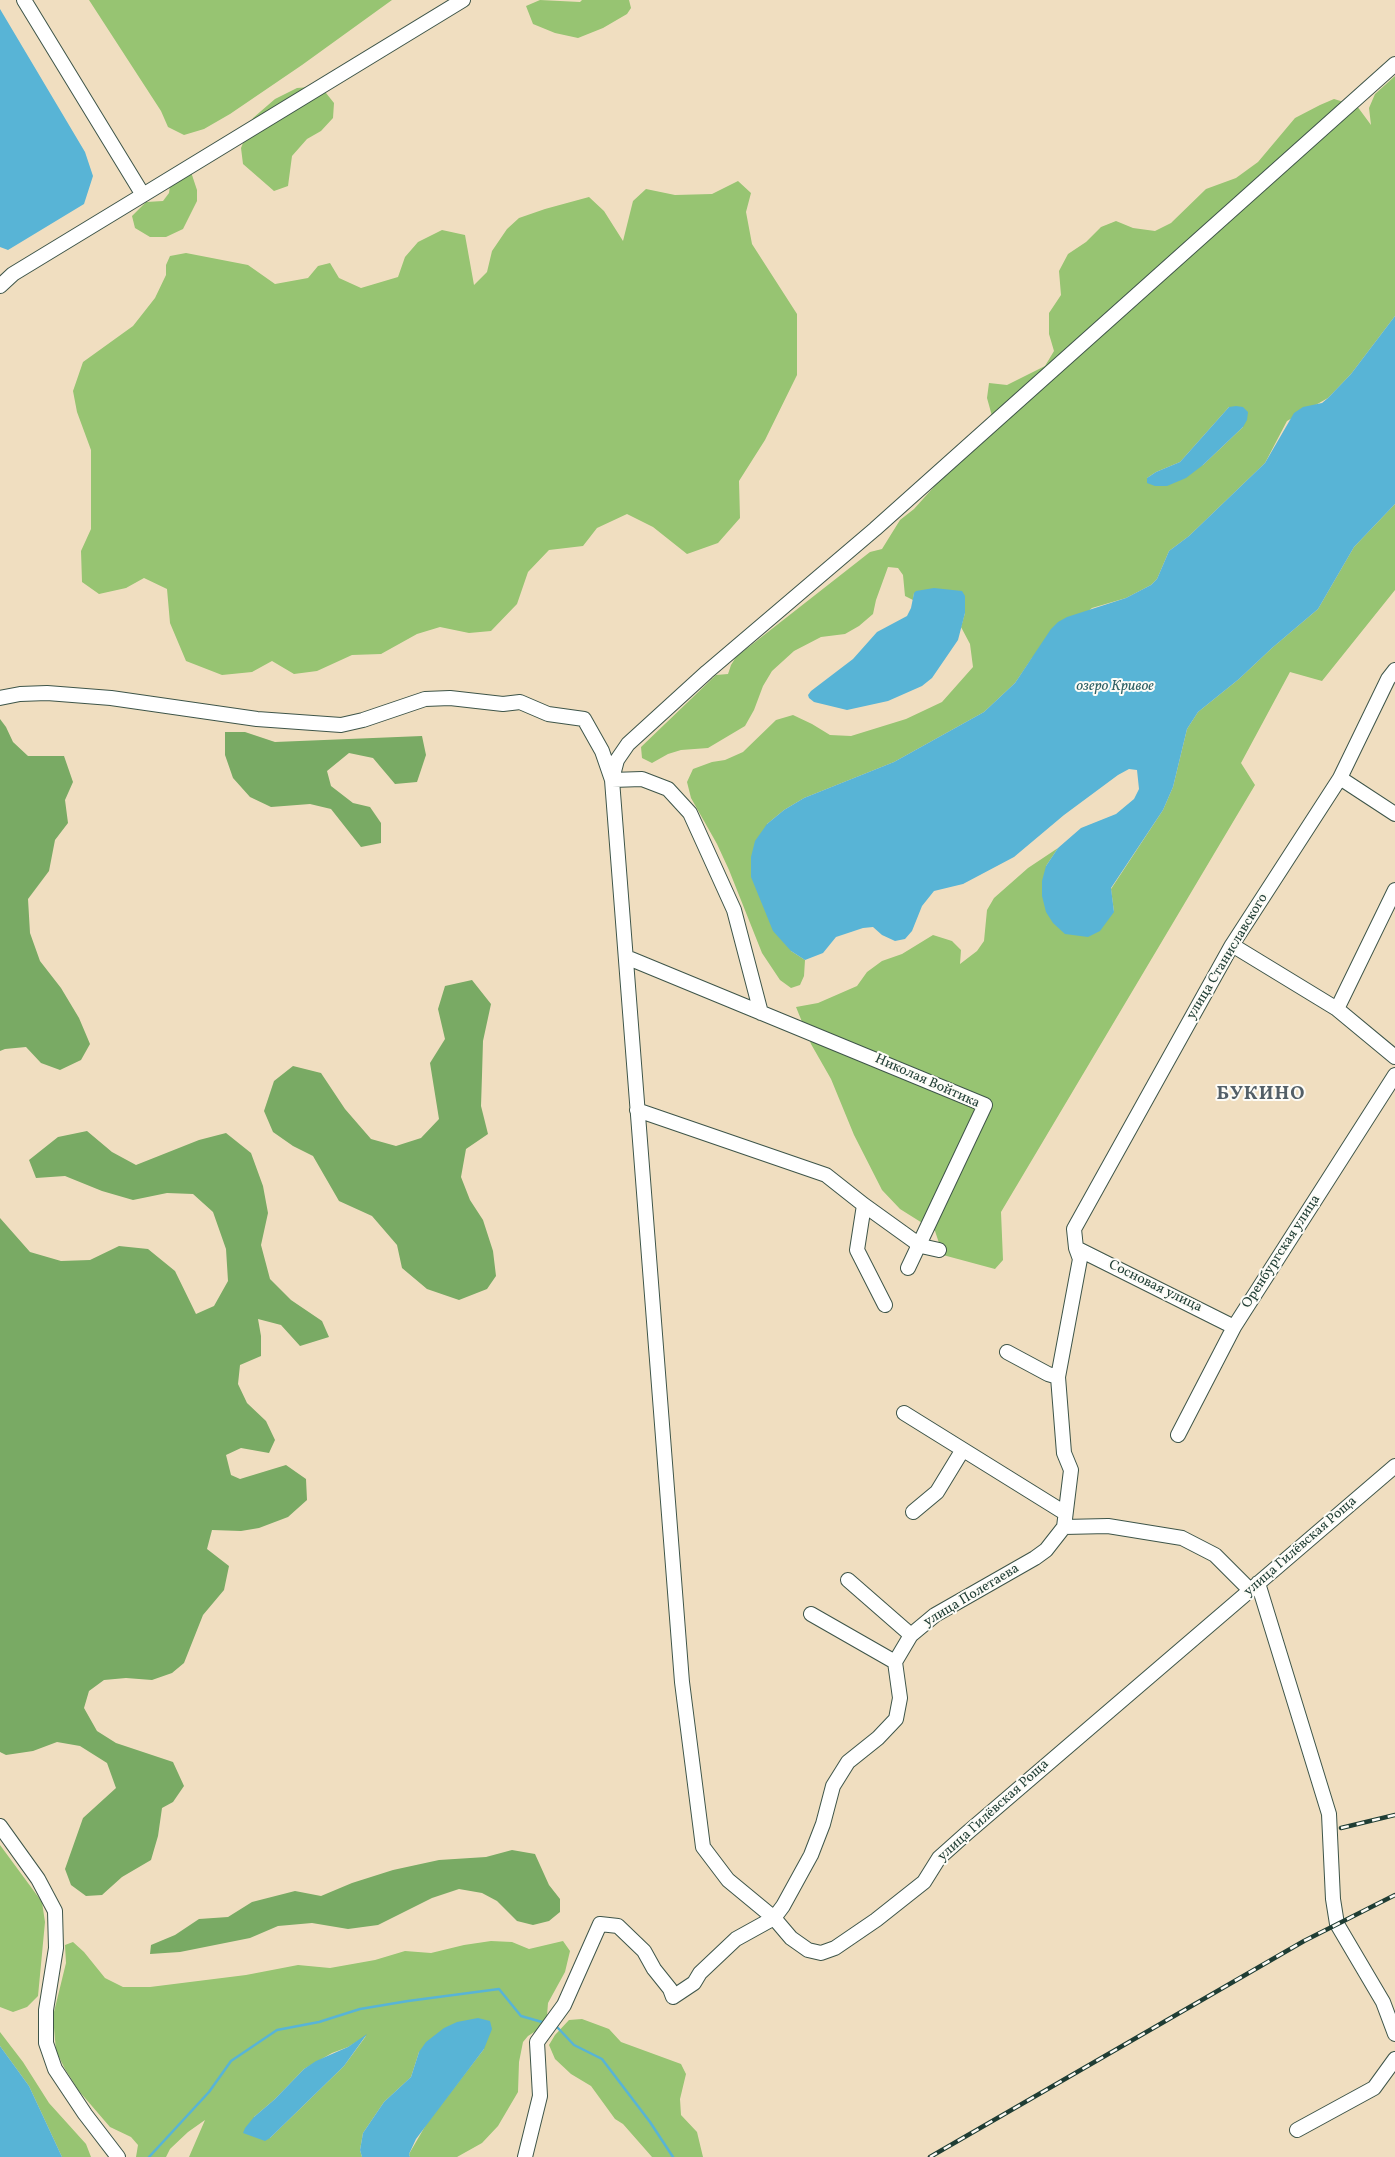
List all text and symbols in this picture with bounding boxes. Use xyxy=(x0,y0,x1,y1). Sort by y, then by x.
water label: озеро Кривое xyxy=(1076,678,1154,696)
street label: улица Станиславского xyxy=(1184,891,1272,1023)
street label: Николая Войтика xyxy=(872,1051,982,1113)
district label: БУКИНО xyxy=(1216,1085,1306,1107)
street label: Оренбургская улица xyxy=(1239,1192,1325,1312)
street label: Сосновая улица xyxy=(1105,1257,1205,1317)
street label: улица Гилёвская Роща xyxy=(1241,1493,1361,1601)
street label: улица Полетаева xyxy=(921,1561,1023,1631)
street label: улица Гилёвская Роща xyxy=(935,1757,1053,1865)

